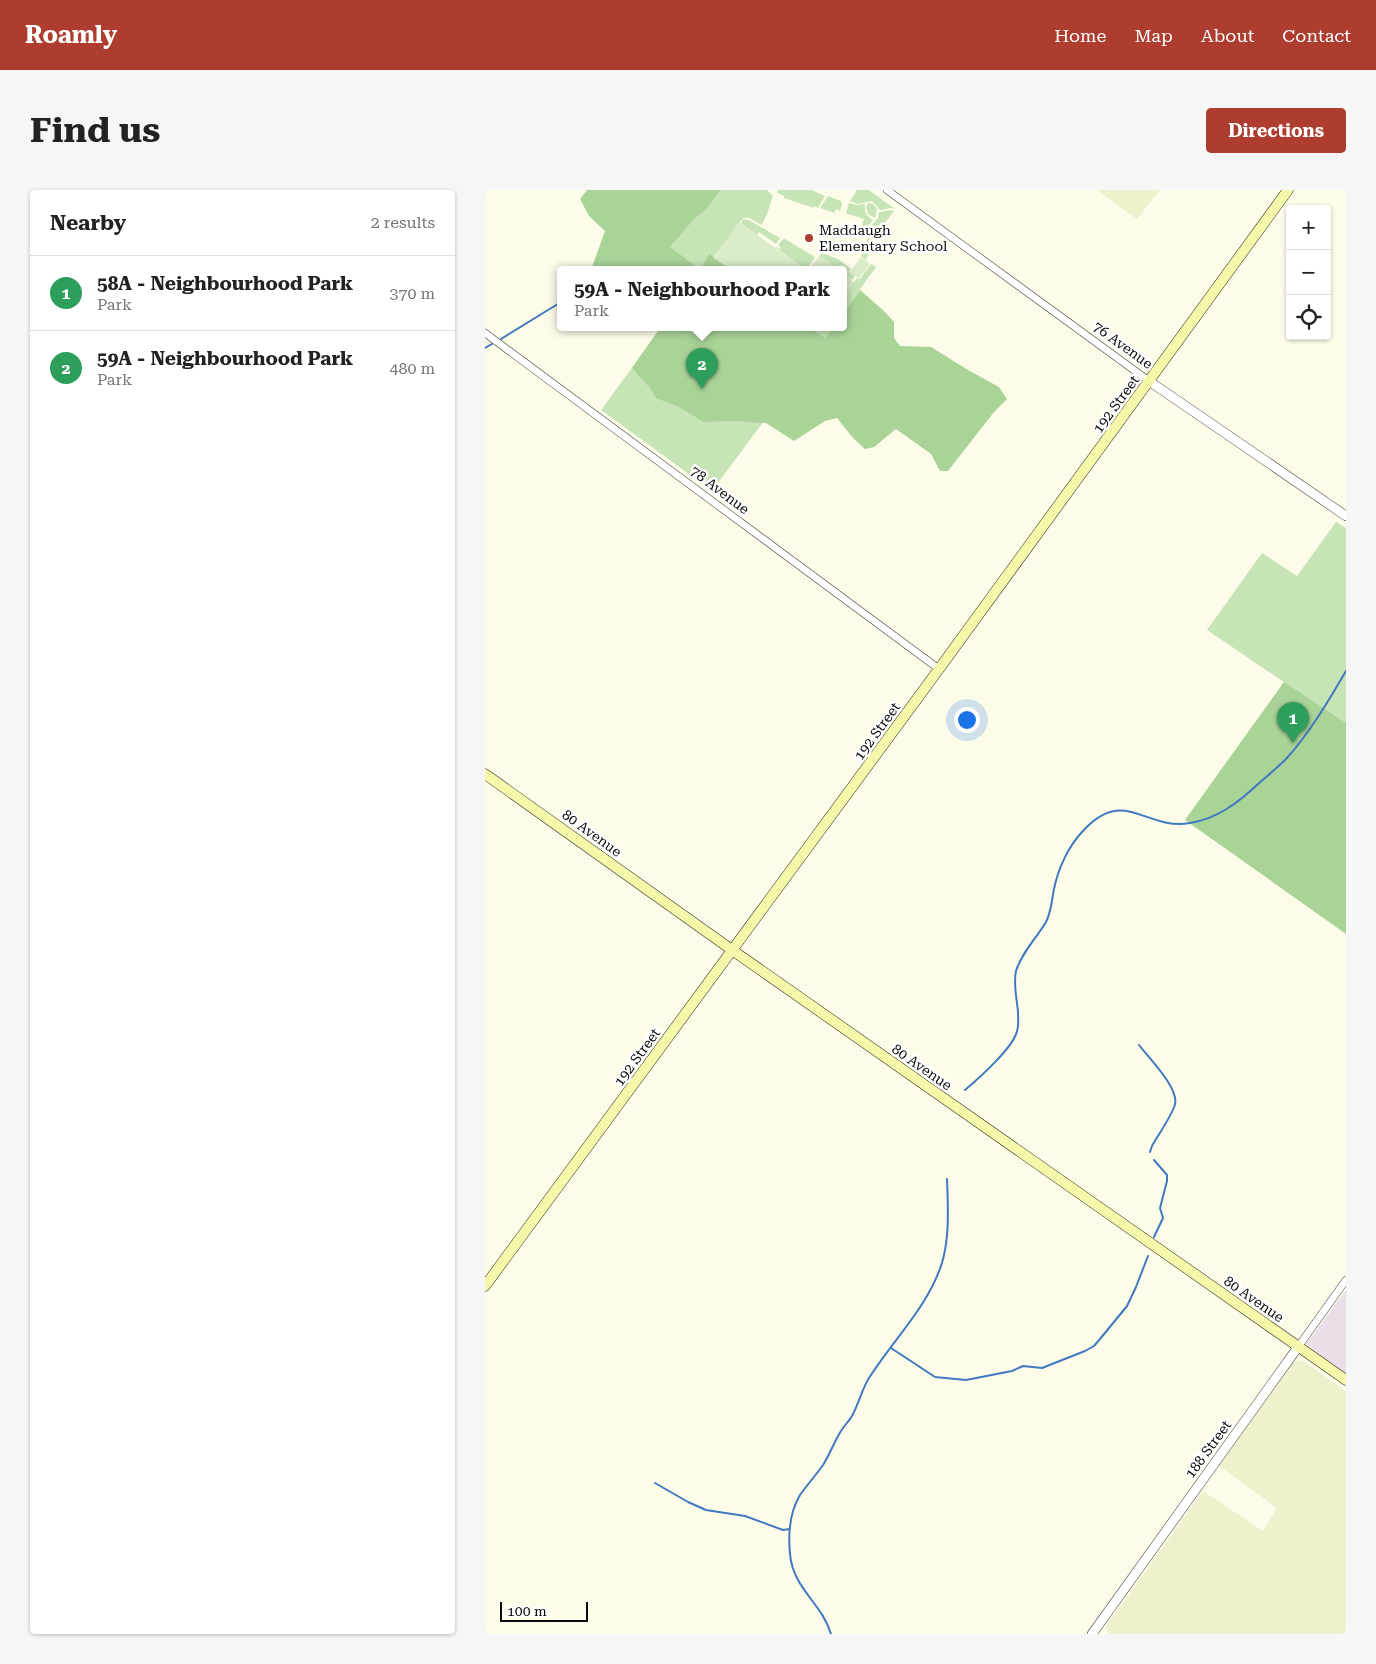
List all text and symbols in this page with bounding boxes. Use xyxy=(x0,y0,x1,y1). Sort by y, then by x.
text: Roamly xyxy=(25,21,117,49)
text: Home xyxy=(1054,25,1106,46)
text: Map xyxy=(1134,25,1173,46)
text: About xyxy=(1201,25,1254,46)
text: Contact xyxy=(1282,25,1351,46)
button: Directions xyxy=(1206,108,1346,153)
text: Find us xyxy=(30,110,160,151)
map controls xyxy=(1286,205,1331,340)
button: + xyxy=(1286,205,1331,250)
text: Nearby xyxy=(50,211,126,235)
text: 2 results xyxy=(371,213,435,232)
place label: Maddaugh Elementary School xyxy=(819,222,948,254)
marker: Maddaugh Elementary School xyxy=(803,232,815,244)
button: − xyxy=(1286,250,1331,295)
popup xyxy=(557,266,847,331)
text: 58A - Neighbourhood Park xyxy=(97,272,353,295)
text: 59A - Neighbourhood Park xyxy=(574,278,830,301)
text: 1 xyxy=(62,284,70,303)
text: 370 m xyxy=(389,284,435,303)
text: Park xyxy=(97,295,132,314)
button: locate xyxy=(1286,295,1331,340)
text: Park xyxy=(574,301,609,320)
street label: 76 Avenue xyxy=(1090,318,1156,372)
text: 59A - Neighbourhood Park xyxy=(97,347,353,370)
pin: 2 xyxy=(686,348,718,389)
text: 2 xyxy=(62,359,70,378)
text: 480 m xyxy=(389,359,435,378)
text: Park xyxy=(97,370,132,389)
street label: 192 Street xyxy=(1090,372,1142,436)
street label: 78 Avenue xyxy=(687,463,753,517)
street label: 192 Street xyxy=(851,699,903,763)
pin: 1 xyxy=(1277,702,1309,743)
your location xyxy=(954,707,980,733)
street label: 80 Avenue xyxy=(559,806,625,860)
street label: 192 Street xyxy=(611,1025,663,1089)
street label: 80 Avenue xyxy=(889,1041,955,1094)
street label: 80 Avenue xyxy=(1221,1273,1287,1326)
street label: 188 Street xyxy=(1182,1417,1234,1481)
scale bar xyxy=(500,1599,587,1622)
text: 100 m xyxy=(507,1603,547,1619)

